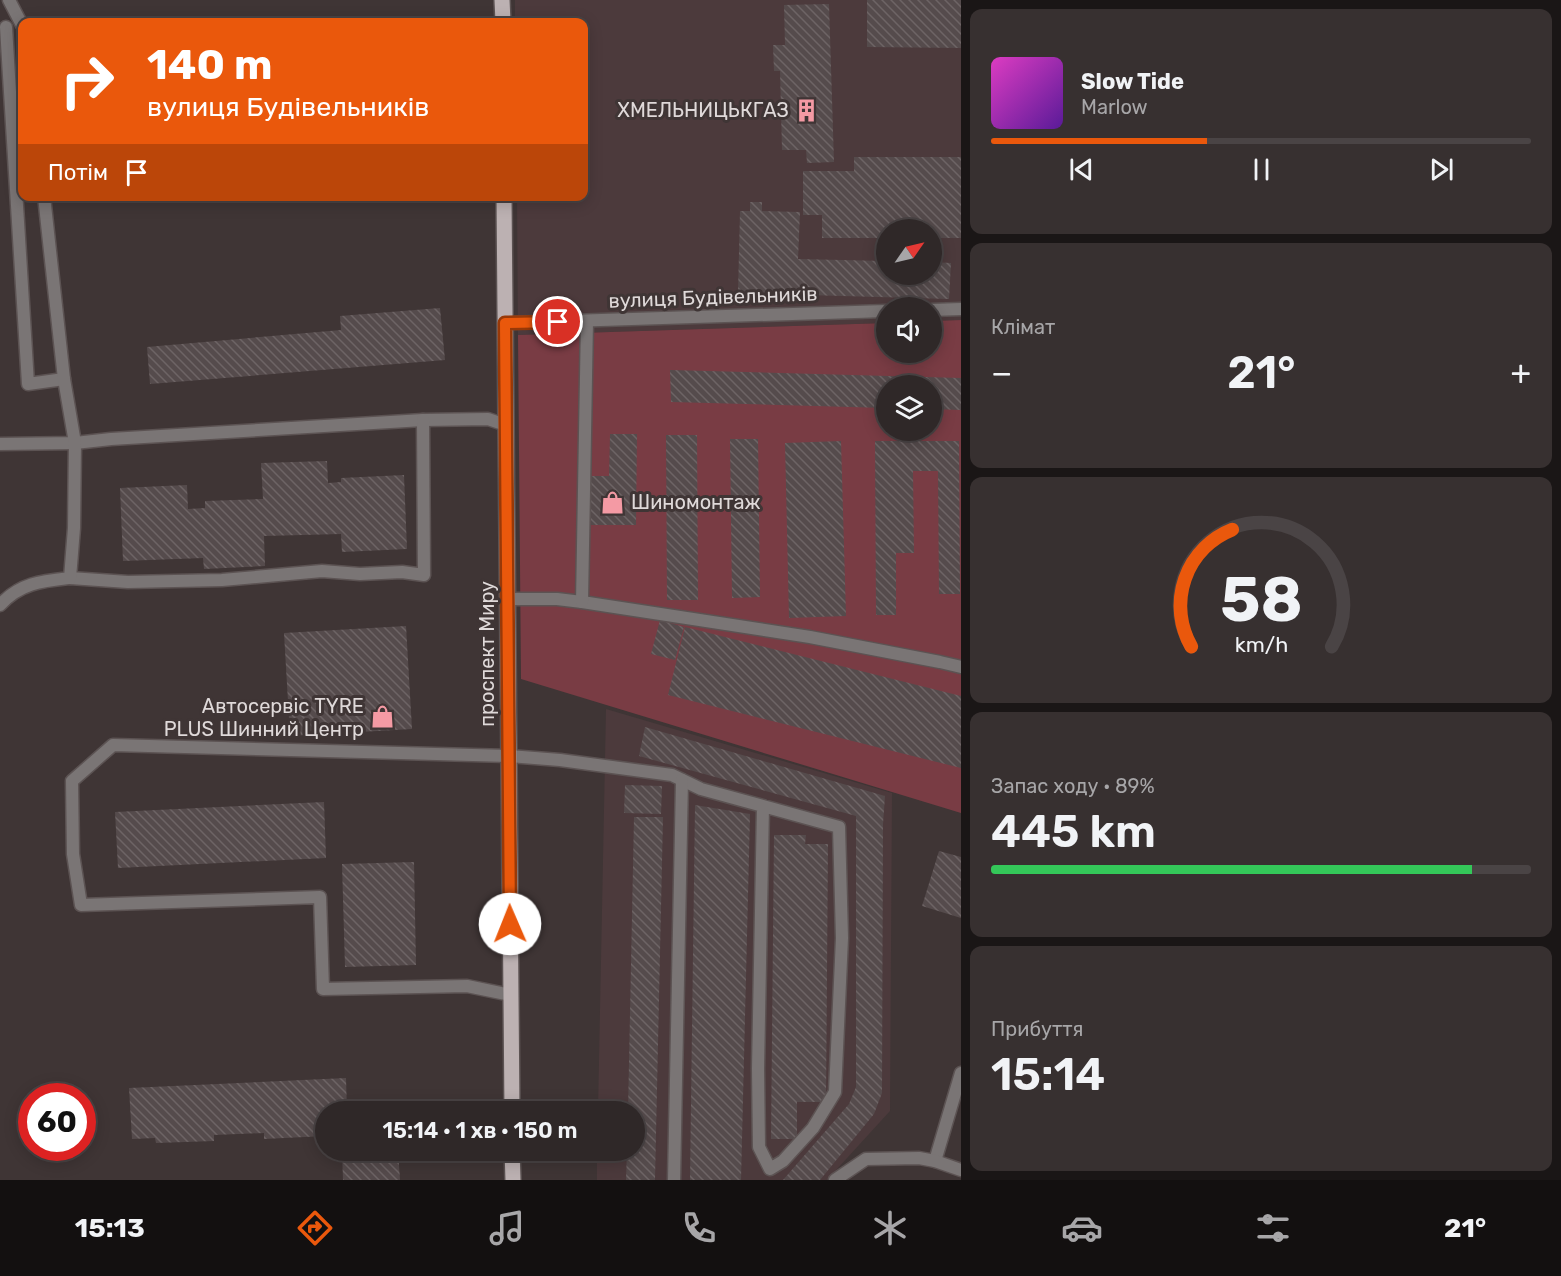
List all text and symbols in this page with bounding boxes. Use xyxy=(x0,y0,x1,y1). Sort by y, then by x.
text: 140 m xyxy=(147,40,273,90)
icon: right xyxy=(48,42,126,120)
text: Slow Tide xyxy=(1081,68,1184,95)
text: вулиця Будівельників xyxy=(147,91,429,123)
text: Marlow xyxy=(1081,95,1148,119)
building icon: ХМЕЛЬНИЦЬКГАЗ xyxy=(794,97,820,123)
place label: ХМЕЛЬНИЦЬКГАЗ xyxy=(617,98,789,122)
icon: previous xyxy=(1065,153,1098,186)
icon: pause xyxy=(1245,153,1278,186)
icon: next xyxy=(1425,153,1458,186)
icon: arrive xyxy=(120,156,153,189)
text: Потім xyxy=(48,159,108,186)
north arrow xyxy=(876,219,942,285)
map controls xyxy=(876,219,942,441)
street label: вулиця Будівельників xyxy=(608,281,818,313)
pin xyxy=(532,296,583,347)
button: sound xyxy=(876,297,942,363)
icon: arrive xyxy=(541,305,574,338)
text: Клімат xyxy=(991,315,1055,339)
text: 21° xyxy=(1227,346,1296,399)
text: − xyxy=(991,353,1012,392)
text: + xyxy=(1510,353,1531,392)
button: layers xyxy=(876,375,942,441)
shop icon: Шиномонтаж xyxy=(600,489,626,515)
place label: Шиномонтаж xyxy=(631,490,761,514)
text: 58 xyxy=(1220,563,1302,637)
street label: проспект Миру xyxy=(475,581,499,727)
text: km/h xyxy=(1234,632,1288,657)
place label: Автосервіс TYRE PLUS Шинний Центр xyxy=(164,694,364,741)
shop icon: Автосервіс TYRE PLUS Шинний Центр xyxy=(369,704,395,730)
text: Запас ходу · 89% xyxy=(991,774,1155,798)
text: 445 km xyxy=(991,805,1156,858)
position arrow xyxy=(478,892,542,956)
text: Прибуття xyxy=(991,1017,1083,1041)
text: 15:14 xyxy=(991,1048,1105,1101)
speed limit sign: 60 xyxy=(18,1083,96,1161)
text: 15:14 · 1 хв · 150 m xyxy=(383,1117,577,1144)
icon: directions xyxy=(294,1207,336,1249)
icon: music xyxy=(486,1207,528,1249)
icon: phone xyxy=(678,1207,720,1249)
icon: climate xyxy=(869,1207,911,1249)
icon: car xyxy=(1061,1207,1103,1249)
icon: filters xyxy=(1252,1207,1294,1249)
text: 15:13 xyxy=(75,1212,145,1244)
text: 21° xyxy=(1444,1212,1486,1244)

